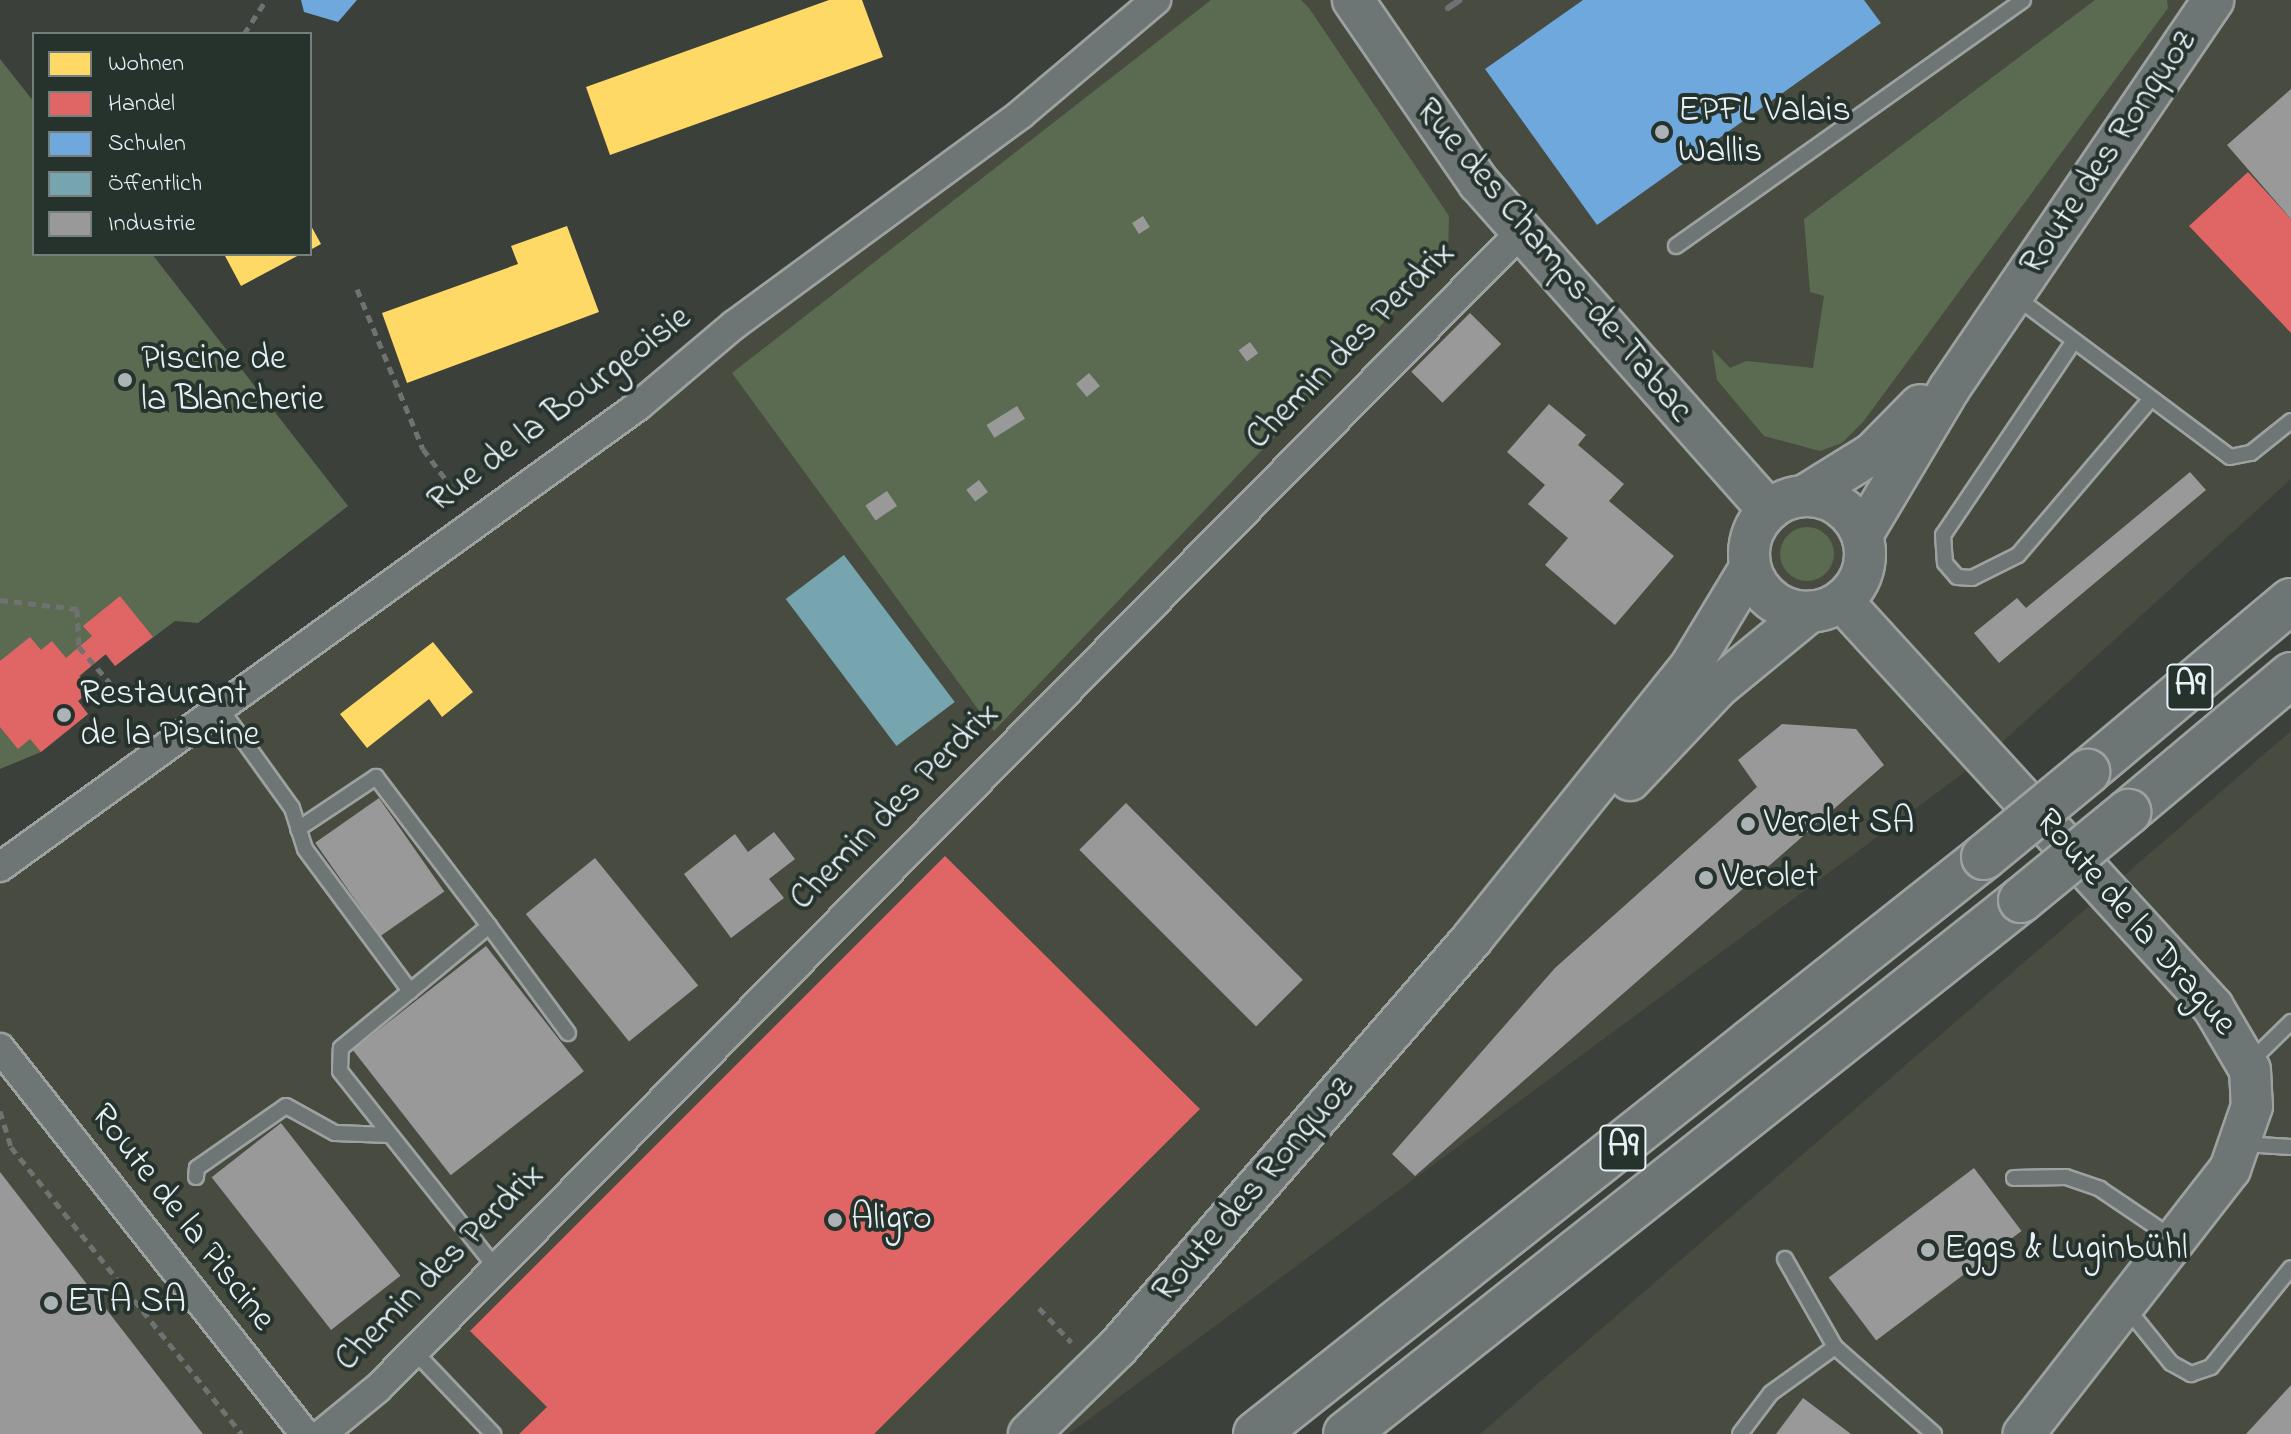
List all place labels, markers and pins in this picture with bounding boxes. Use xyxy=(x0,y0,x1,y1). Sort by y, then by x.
place label: EPFL Valais Wallis xyxy=(1678,89,1851,174)
marker: EPFL Valais Wallis xyxy=(1653,123,1671,141)
place label: Piscine de la Blancherie xyxy=(141,337,324,422)
marker: Piscine de la Blancherie xyxy=(116,371,134,389)
place label: Restaurant de la Piscine xyxy=(80,672,260,757)
marker: Restaurant de la Piscine xyxy=(55,706,73,724)
place label: Verolet SA xyxy=(1764,802,1914,846)
marker: Verolet SA xyxy=(1739,815,1757,833)
place label: Verolet xyxy=(1722,856,1818,900)
marker: Verolet xyxy=(1697,869,1715,887)
place label: Aligro xyxy=(851,1198,932,1242)
marker: Aligro xyxy=(826,1211,844,1229)
place label: Eggs & Luginbühl xyxy=(1944,1228,2188,1272)
marker: Eggs & Luginbühl xyxy=(1919,1241,1937,1259)
place label: ETA SA xyxy=(67,1281,186,1325)
marker: ETA SA xyxy=(42,1294,60,1312)

